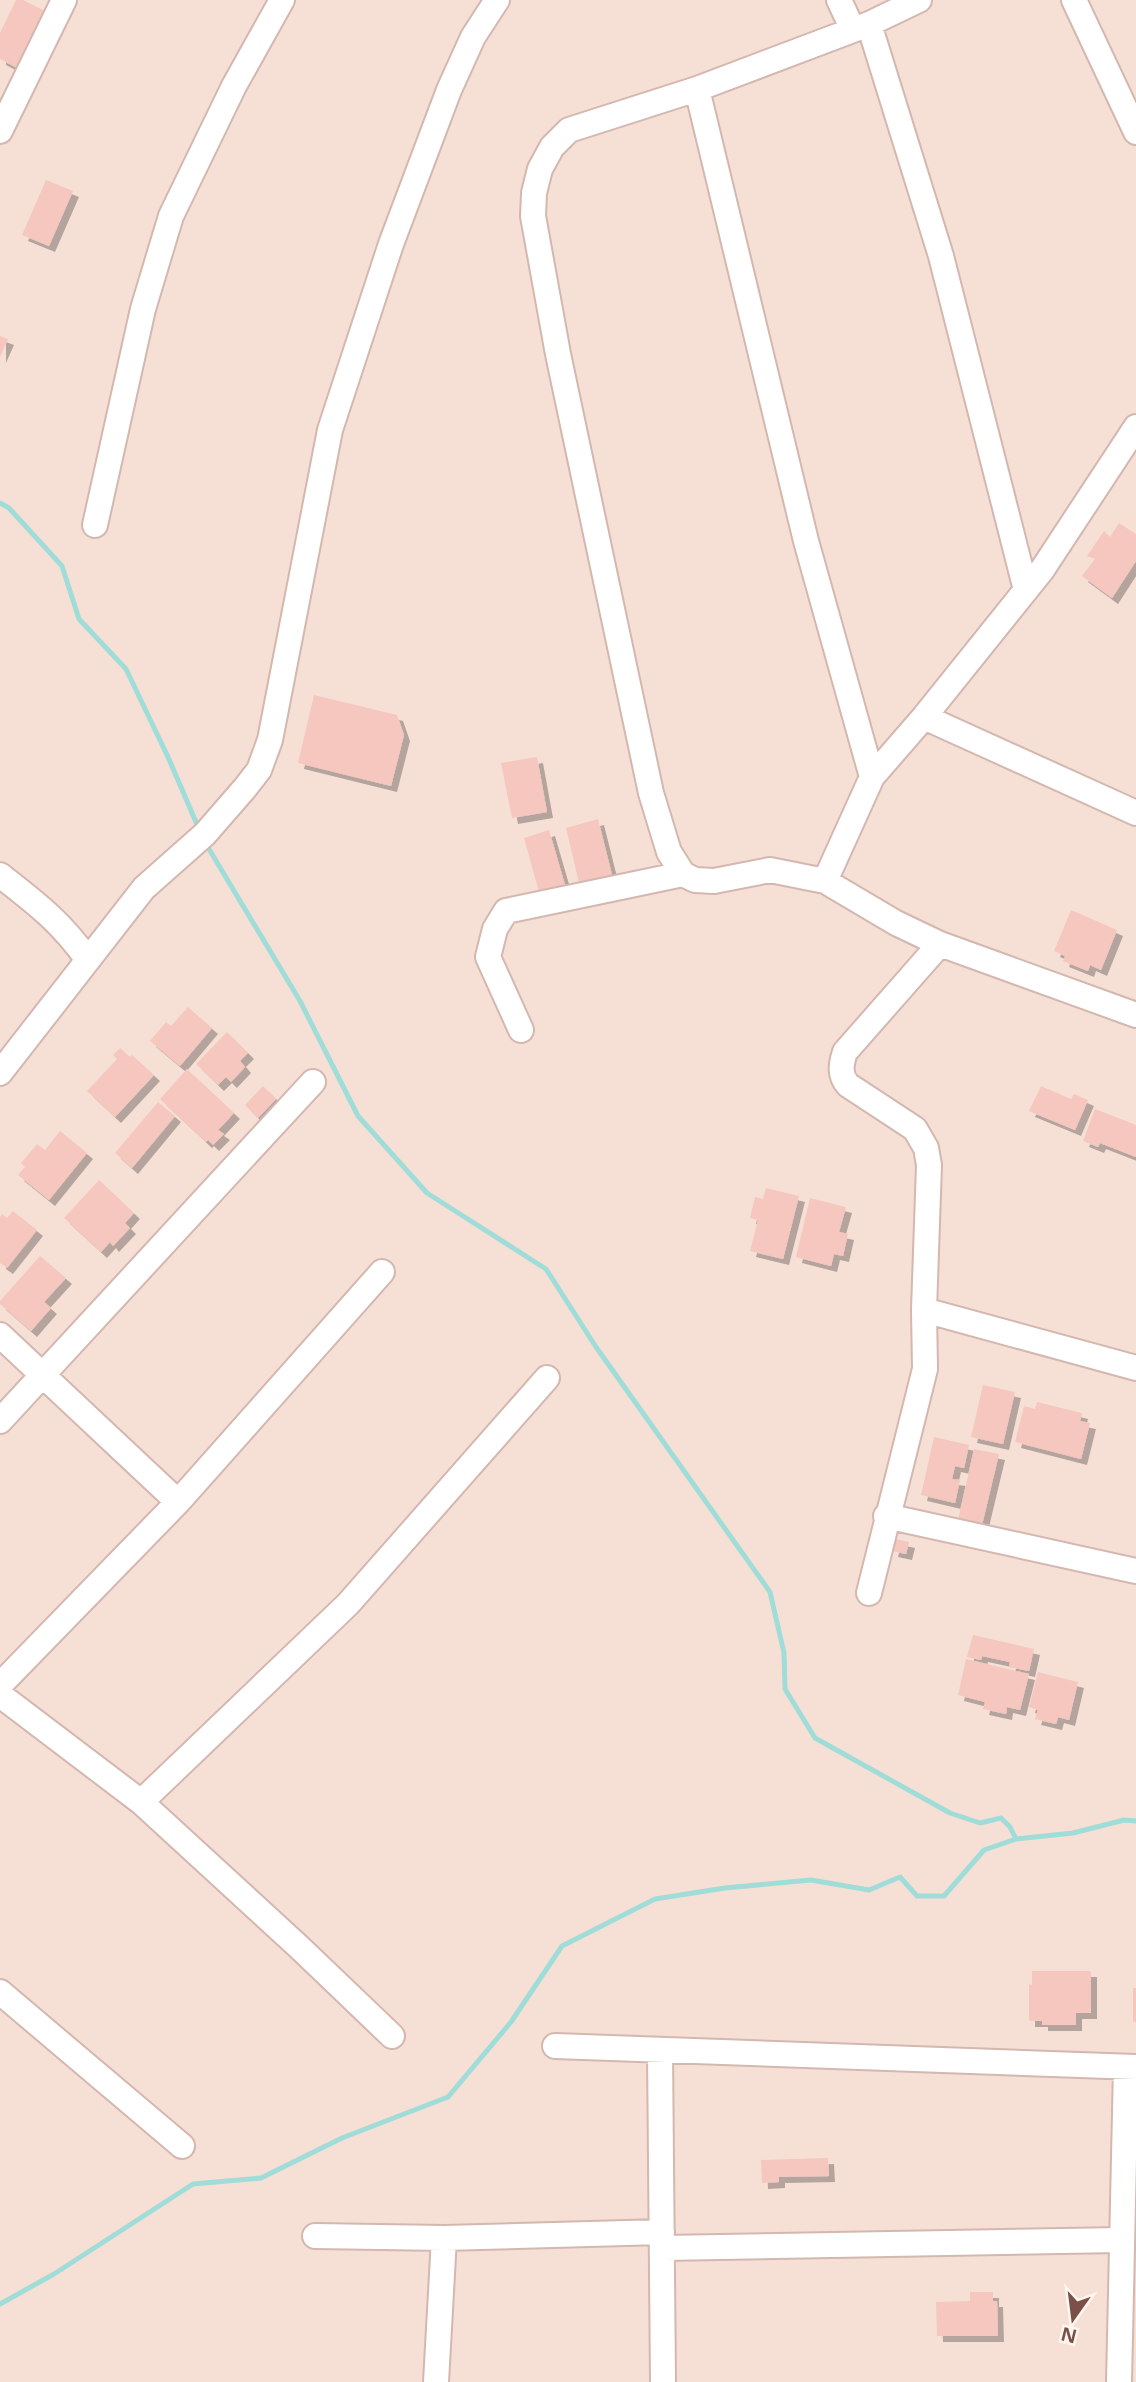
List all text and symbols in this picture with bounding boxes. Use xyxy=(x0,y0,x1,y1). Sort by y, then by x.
north arrow xyxy=(1038,2284,1108,2354)
text: N xyxy=(1058,2321,1080,2350)

